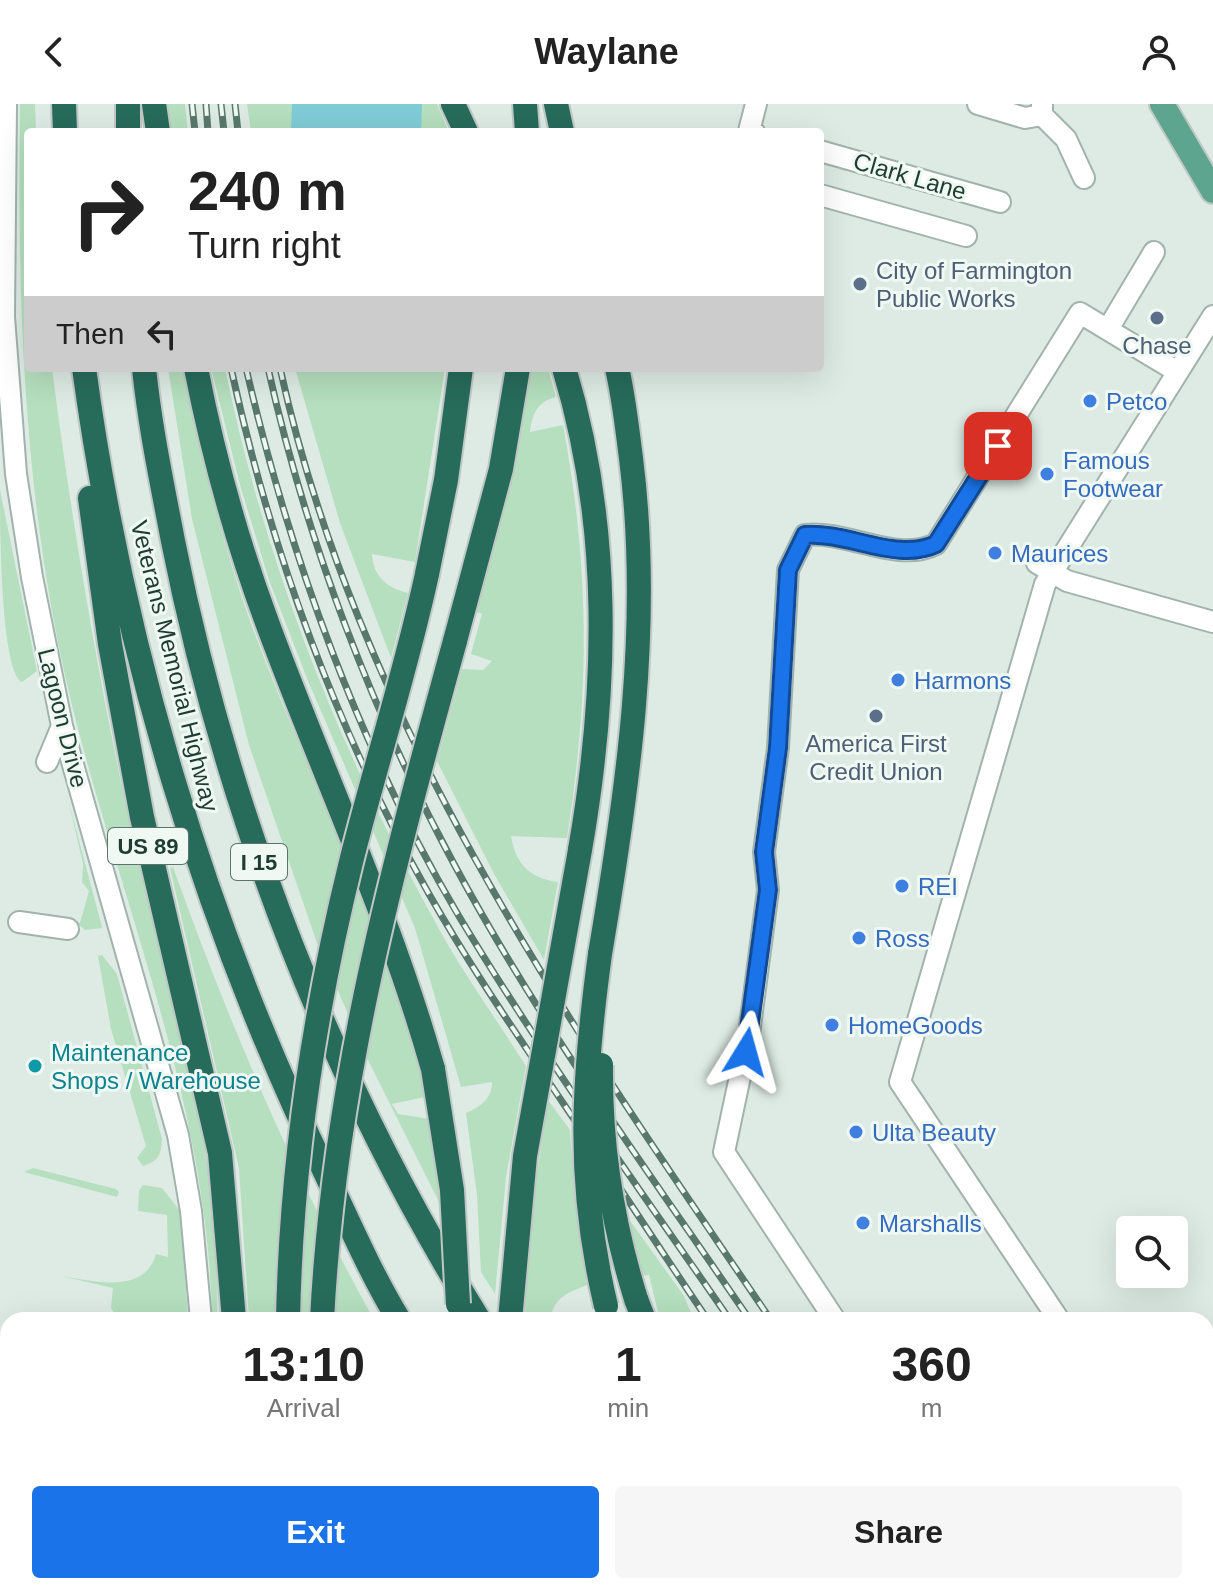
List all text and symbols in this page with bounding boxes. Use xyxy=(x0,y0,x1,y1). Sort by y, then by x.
icon: back xyxy=(32,30,76,74)
icon: person xyxy=(1137,30,1181,74)
text: Waylane xyxy=(534,31,679,72)
street label: Clark Lane xyxy=(850,147,970,205)
text: 240 m xyxy=(188,159,347,222)
icon: right xyxy=(56,160,160,264)
text: Turn right xyxy=(188,225,341,266)
place label: City of Farmington Public Works xyxy=(876,257,1072,312)
marker: City of Farmington Public Works xyxy=(851,275,869,293)
marker: Chase xyxy=(1148,309,1166,327)
icon: left xyxy=(140,312,184,356)
text: Then xyxy=(56,317,124,350)
place label: Chase xyxy=(1122,332,1192,359)
place label: Petco xyxy=(1106,388,1167,415)
marker: Petco xyxy=(1081,392,1099,410)
pin xyxy=(964,412,1032,480)
icon: arrive xyxy=(976,424,1020,468)
place label: Famous Footwear xyxy=(1063,447,1163,502)
marker: Famous Footwear xyxy=(1038,465,1056,483)
street label: Veterans Memorial Highway xyxy=(126,518,224,814)
place label: Maurices xyxy=(1011,540,1108,567)
marker: Maurices xyxy=(986,544,1004,562)
street label: Lagoon Drive xyxy=(33,645,93,791)
place label: Harmons xyxy=(914,667,1011,694)
marker: Harmons xyxy=(889,671,907,689)
marker: America First Credit Union xyxy=(867,707,885,725)
place label: America First Credit Union xyxy=(805,730,947,785)
road number: US 89 xyxy=(108,828,188,864)
road number: I 15 xyxy=(231,844,287,880)
place label: REI xyxy=(918,873,958,900)
marker: REI xyxy=(893,877,911,895)
place label: Ross xyxy=(875,925,930,952)
marker: Ross xyxy=(850,929,868,947)
position arrow xyxy=(704,1010,788,1094)
place label: HomeGoods xyxy=(848,1012,983,1039)
marker: HomeGoods xyxy=(823,1016,841,1034)
place label: Maintenance Shops / Warehouse xyxy=(51,1039,261,1094)
marker: Maintenance Shops / Warehouse xyxy=(26,1057,44,1075)
place label: Ulta Beauty xyxy=(872,1119,996,1146)
marker: Ulta Beauty xyxy=(847,1123,865,1141)
place label: Marshalls xyxy=(879,1210,982,1237)
marker: Marshalls xyxy=(854,1214,872,1232)
map controls xyxy=(1116,1216,1188,1288)
button: search xyxy=(1116,1216,1188,1288)
text: 13:10 xyxy=(242,1338,365,1391)
text: 1 xyxy=(615,1338,642,1391)
text: 360 xyxy=(892,1338,972,1391)
text: Arrival xyxy=(267,1393,341,1423)
text: min xyxy=(607,1393,649,1423)
text: m xyxy=(921,1393,942,1423)
button: Exit xyxy=(32,1486,599,1578)
button: Share xyxy=(615,1486,1182,1578)

